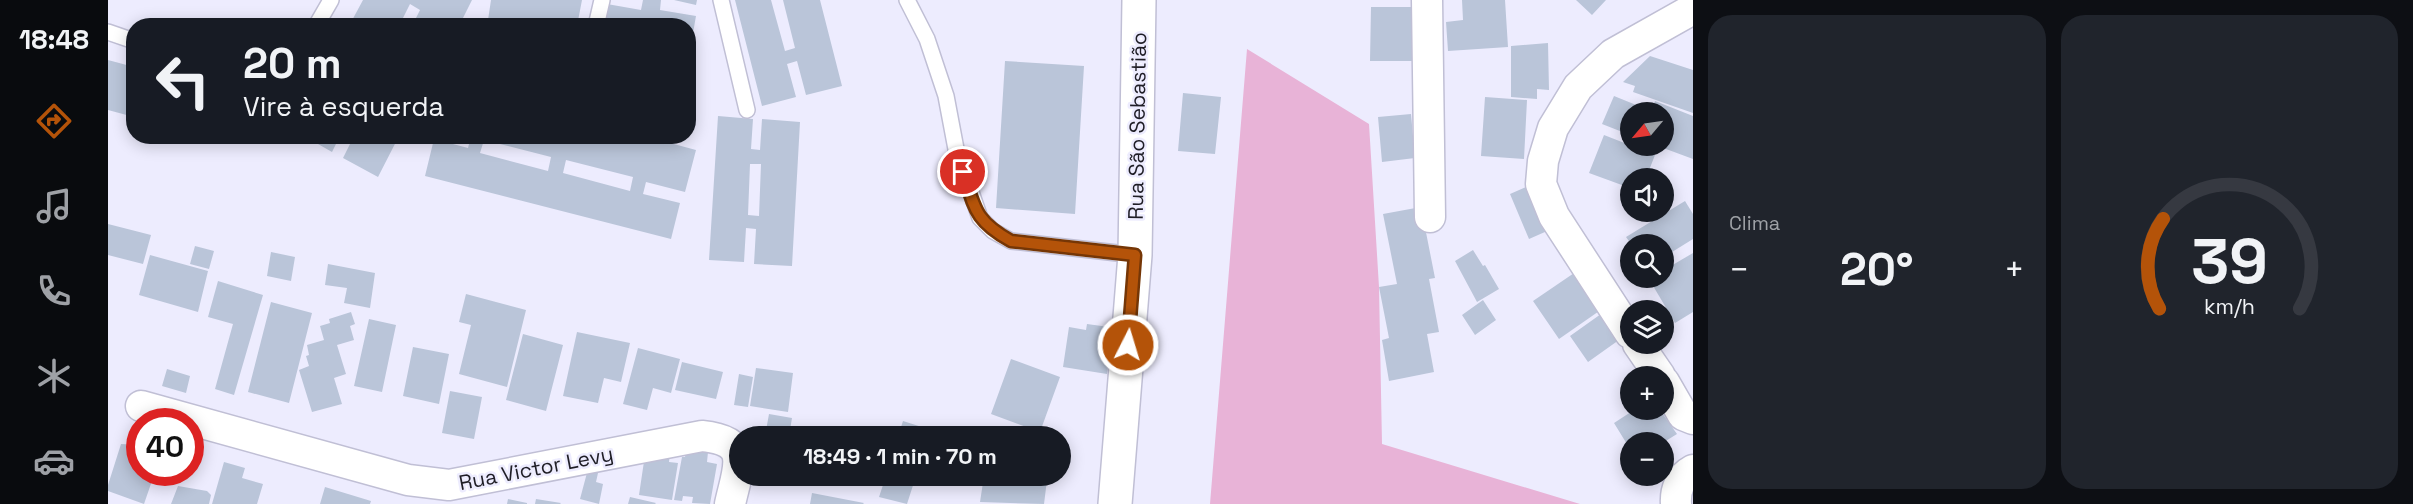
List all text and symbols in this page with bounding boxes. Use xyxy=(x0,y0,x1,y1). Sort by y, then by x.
text: 18:48 xyxy=(19,22,89,57)
street label: Rua São Sebastião xyxy=(1122,32,1152,220)
text: 20 m xyxy=(243,37,342,90)
icon: left xyxy=(144,42,222,120)
text: Vire à esquerda xyxy=(243,89,444,124)
icon: directions xyxy=(33,100,75,142)
north arrow xyxy=(1620,102,1674,156)
map controls xyxy=(1620,102,1674,486)
pin xyxy=(937,146,988,197)
icon: arrive xyxy=(946,155,979,188)
button: sound xyxy=(1620,168,1674,222)
icon: music xyxy=(33,185,75,227)
text: Clima xyxy=(1729,210,1780,236)
text: 39 xyxy=(2191,222,2267,301)
button: search xyxy=(1620,234,1674,288)
text: 20° xyxy=(1840,241,1914,298)
text: − xyxy=(1729,249,1749,291)
text: + xyxy=(2004,249,2025,291)
icon: phone xyxy=(33,270,75,312)
text: km/h xyxy=(2204,293,2255,320)
button: layers xyxy=(1620,300,1674,354)
position arrow xyxy=(1096,313,1160,377)
icon: climate xyxy=(33,355,75,397)
button: + xyxy=(1620,366,1674,420)
speed limit sign: 40 xyxy=(126,408,204,486)
button: − xyxy=(1620,432,1674,486)
icon: car xyxy=(33,440,75,482)
street label: Rua Victor Levy xyxy=(456,440,616,496)
text: 18:49 · 1 min · 70 m xyxy=(803,442,997,470)

